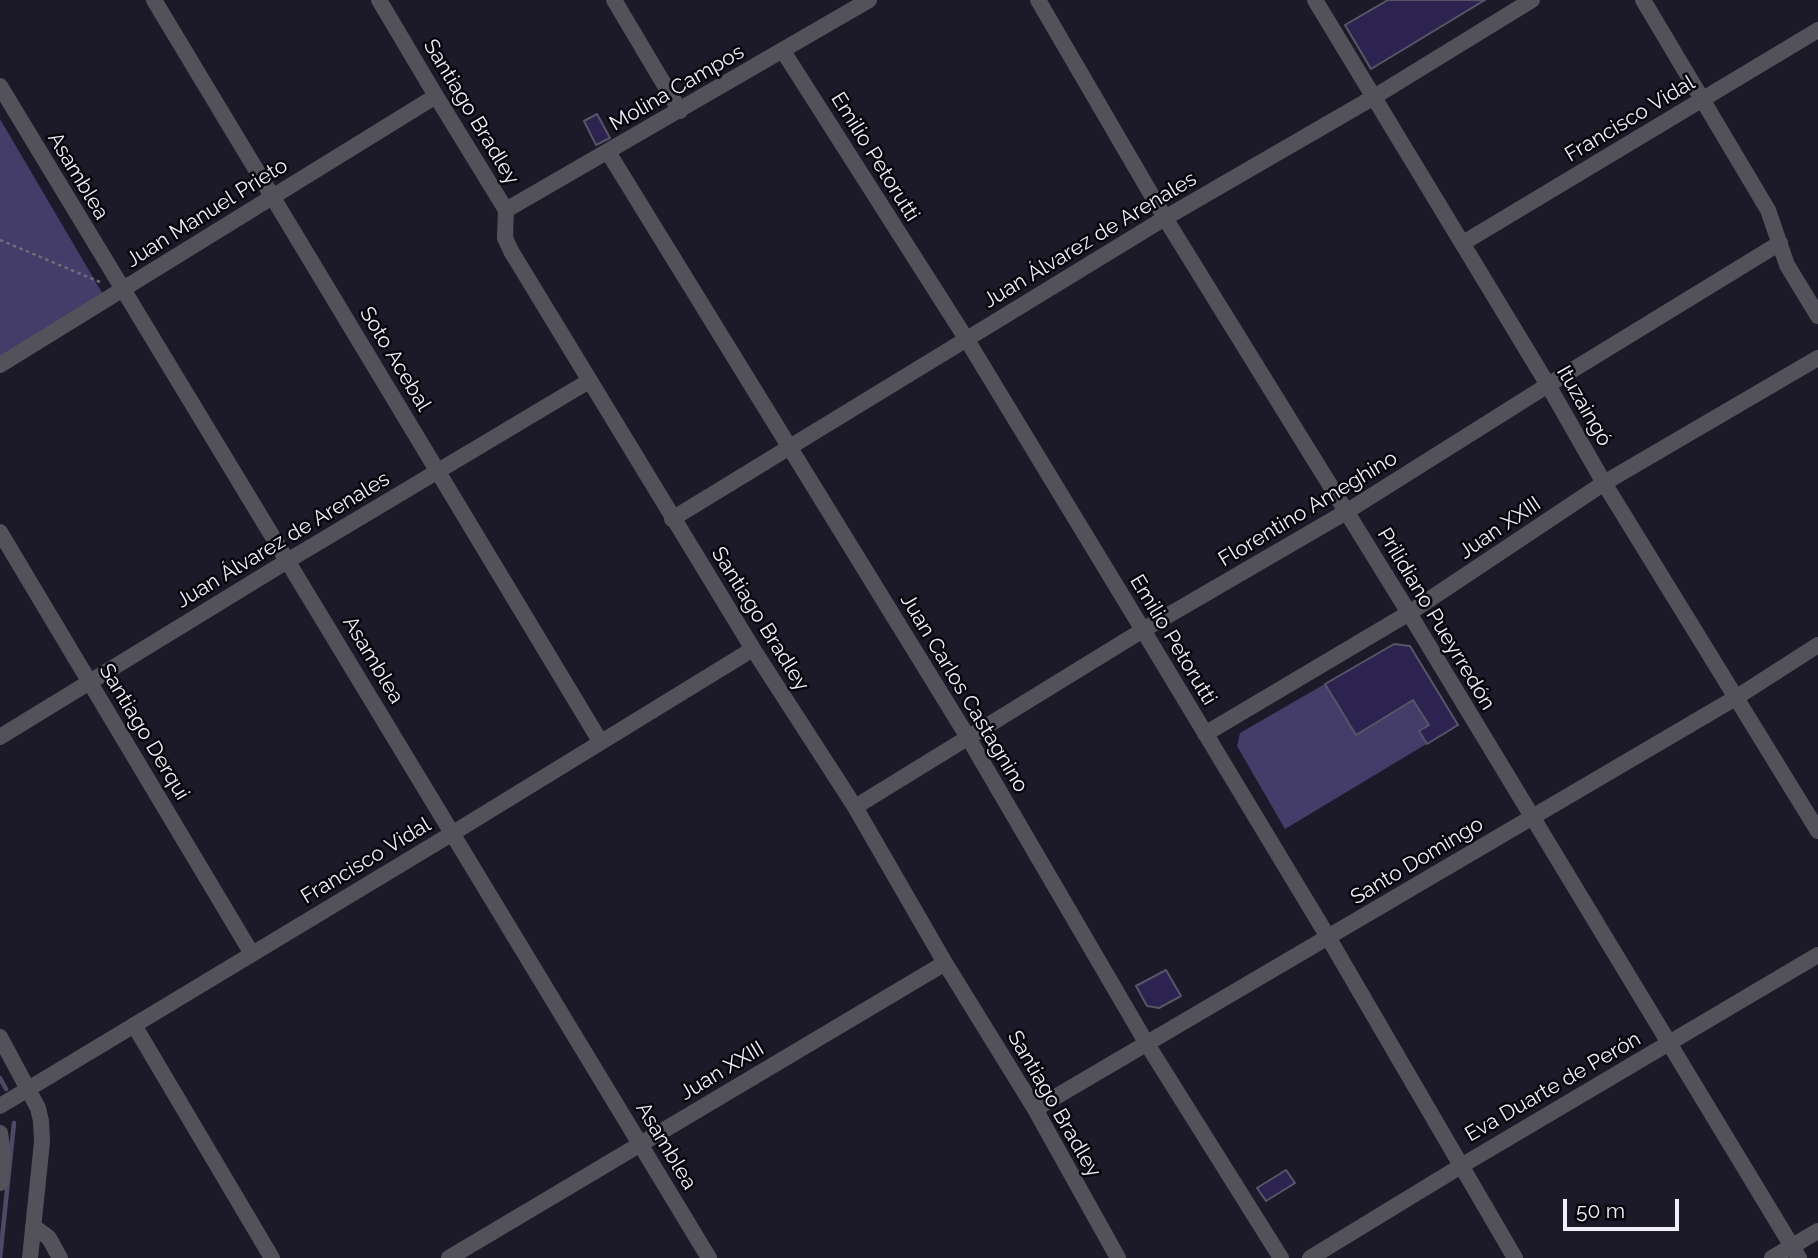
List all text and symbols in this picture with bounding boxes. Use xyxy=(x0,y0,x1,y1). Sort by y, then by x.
street label: Santiago Bradley xyxy=(418,35,524,189)
street label: Molina Campos xyxy=(605,39,749,137)
street label: Francisco Vidal xyxy=(1560,70,1700,168)
street label: Emilio Petorutti xyxy=(825,88,925,226)
street label: Asamblea xyxy=(42,128,114,224)
street label: Juan Manuel Prieto xyxy=(121,153,293,273)
street label: Juan Álvarez de Arenales xyxy=(979,166,1201,314)
street label: Soto Acebal xyxy=(354,302,436,416)
street label: Ituzaingó xyxy=(1551,361,1617,451)
street label: Florentino Ameghino xyxy=(1214,446,1402,572)
street label: Juan Álvarez de Arenales xyxy=(172,466,394,614)
street label: Juan XXIII xyxy=(1454,491,1546,565)
street label: Prilidiano Pueyrredón xyxy=(1372,523,1500,715)
street label: Santiago Bradley xyxy=(706,542,814,696)
street label: Emilio Petorutti xyxy=(1124,570,1222,710)
street label: Juan Carlos Castagnino xyxy=(895,589,1033,797)
street label: Asamblea xyxy=(337,612,409,708)
street label: Santiago Derqui xyxy=(93,659,195,805)
street label: Francisco Vidal xyxy=(296,812,436,910)
street label: Santo Domingo xyxy=(1346,812,1488,910)
street label: Santiago Bradley xyxy=(1002,1026,1106,1182)
street label: Eva Duarte de Perón xyxy=(1461,1026,1645,1148)
street label: Juan XXIII xyxy=(675,1036,769,1106)
street label: Asamblea xyxy=(630,1098,702,1194)
scale bar xyxy=(1566,1184,1682,1228)
text: 50 m xyxy=(1576,1198,1625,1223)

